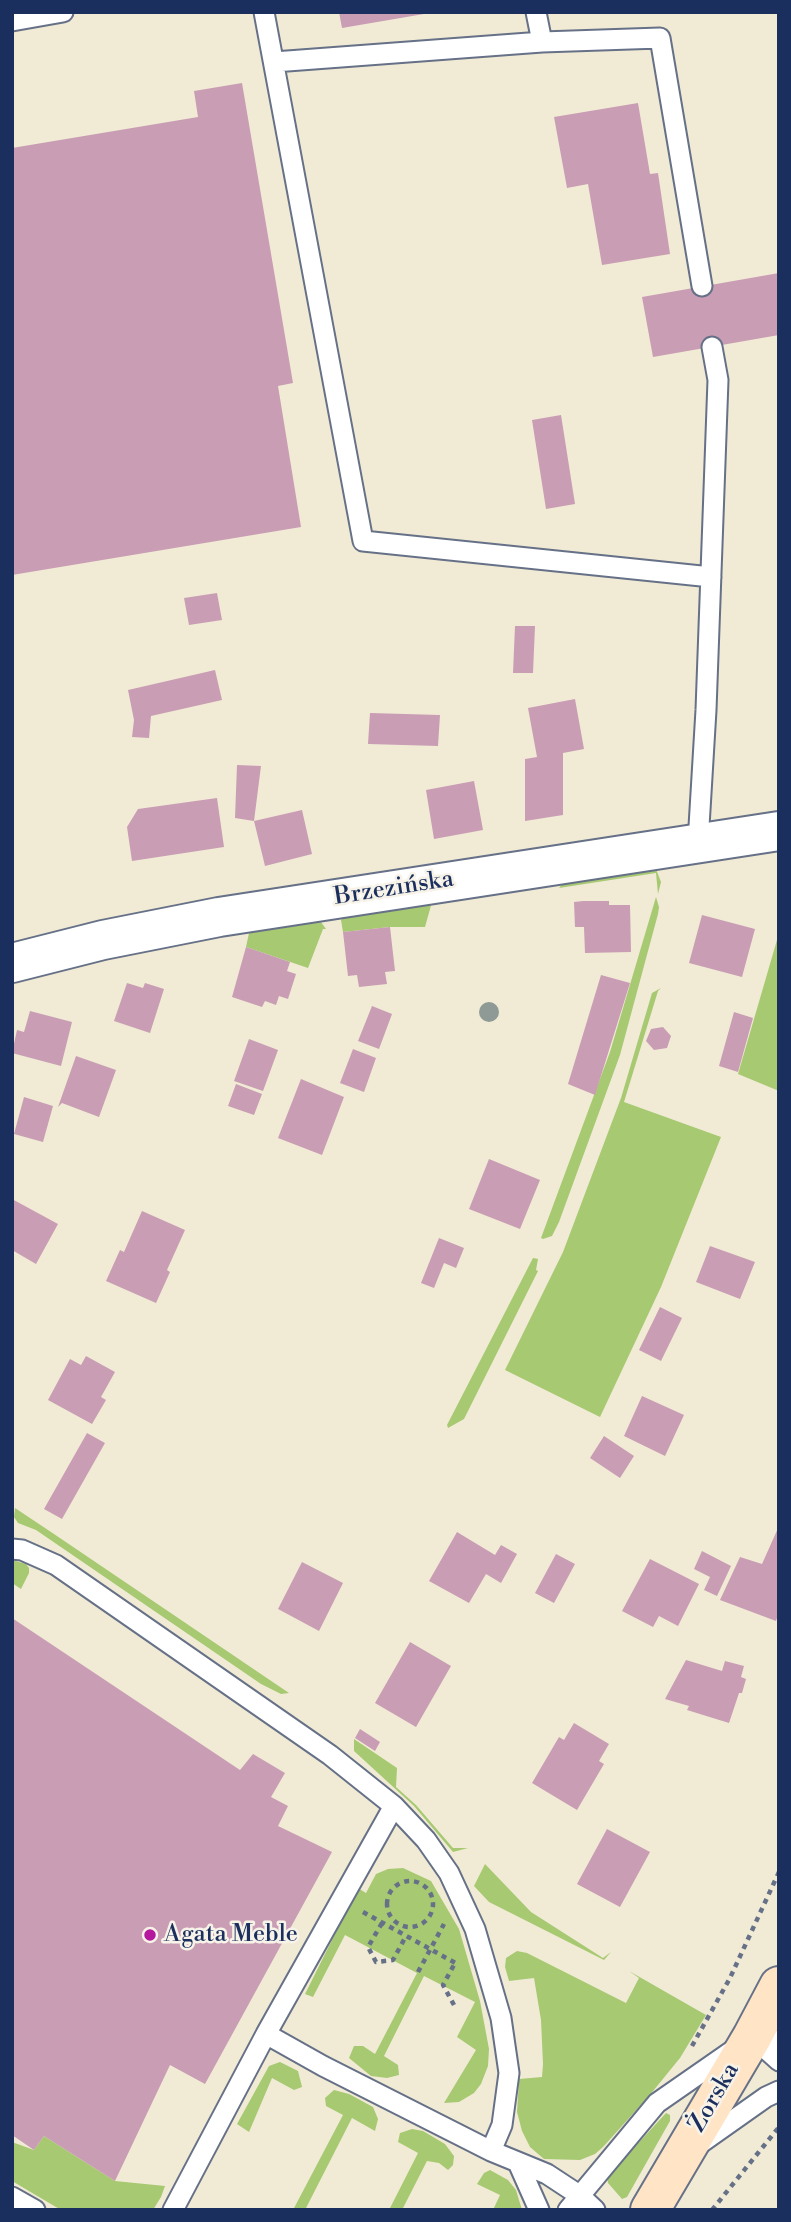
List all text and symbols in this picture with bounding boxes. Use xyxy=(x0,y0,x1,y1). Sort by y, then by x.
street label: Brzezińska xyxy=(332,865,456,913)
place label: Agata Meble xyxy=(164,1921,298,1949)
marker: Agata Meble xyxy=(142,1927,158,1943)
street label: Żorska xyxy=(684,2058,746,2138)

